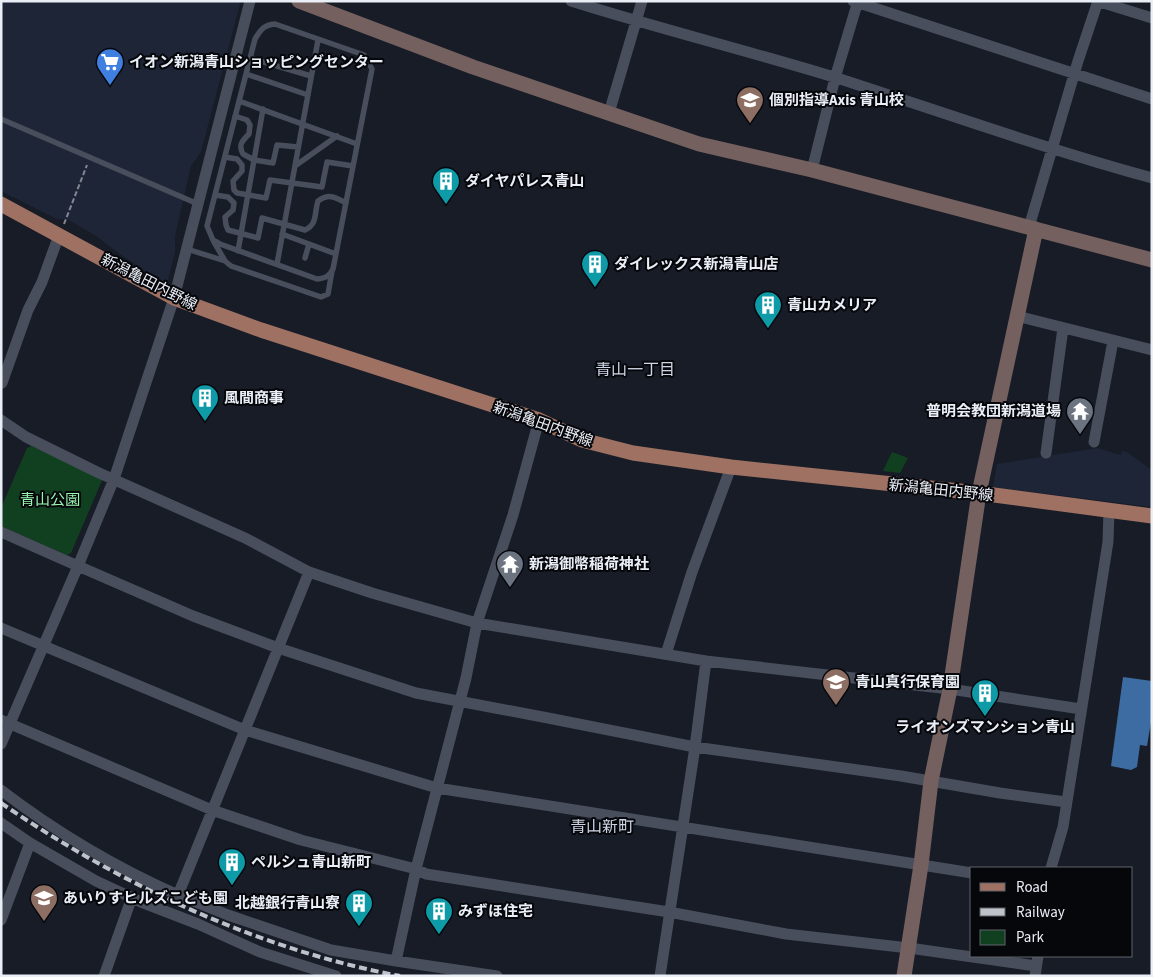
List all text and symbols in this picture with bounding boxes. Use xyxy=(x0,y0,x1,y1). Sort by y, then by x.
supermarket icon: イオン新潟青山ショッピングセンター xyxy=(95,47,125,86)
place label: イオン新潟青山ショッピングセンター xyxy=(129,52,384,73)
school or university icon: 個別指導Axis 青山校 xyxy=(735,85,765,124)
place label: 個別指導Axis 青山校 xyxy=(769,90,904,111)
building icon: ダイヤパレス青山 xyxy=(431,166,461,205)
place label: ダイヤパレス青山 xyxy=(465,171,584,192)
street label: 新潟亀田内野線 xyxy=(97,249,200,316)
building icon: ダイレックス新潟青山店 xyxy=(580,249,610,288)
place label: ダイレックス新潟青山店 xyxy=(614,254,779,275)
building icon: 青山カメリア xyxy=(753,290,783,329)
place label: 青山カメリア xyxy=(787,295,877,316)
district label: 青山一丁目 xyxy=(595,359,675,381)
building icon: 風間商事 xyxy=(190,383,220,422)
place label: 風間商事 xyxy=(224,388,284,409)
temple icon: 普明会教団新潟道場 xyxy=(1065,396,1095,435)
street label: 新潟亀田内野線 xyxy=(490,397,596,452)
place label: 普明会教団新潟道場 xyxy=(926,401,1061,422)
street label: 新潟亀田内野線 xyxy=(888,475,994,506)
park label: 青山公園 xyxy=(20,490,80,511)
temple icon: 新潟御幣稲荷神社 xyxy=(495,549,525,588)
place label: 新潟御幣稲荷神社 xyxy=(529,554,649,575)
school or university icon: 青山真行保育園 xyxy=(821,667,851,706)
place label: 青山真行保育園 xyxy=(855,672,960,693)
building icon: ライオンズマンション青山 xyxy=(970,678,1000,717)
place label: ライオンズマンション青山 xyxy=(895,717,1075,738)
district label: 青山新町 xyxy=(570,816,634,838)
building icon: ペルシュ青山新町 xyxy=(217,847,247,886)
place label: ペルシュ青山新町 xyxy=(251,852,371,873)
legend xyxy=(970,867,1133,957)
text: Road xyxy=(1016,877,1048,898)
school or university icon: あいりすヒルズこども園 xyxy=(29,883,59,922)
place label: あいりすヒルズこども園 xyxy=(63,888,228,909)
building icon: 北越銀行青山寮 xyxy=(344,888,374,927)
place label: 北越銀行青山寮 xyxy=(235,893,340,914)
building icon: みずほ住宅 xyxy=(424,896,454,935)
place label: みずほ住宅 xyxy=(458,901,533,922)
text: Railway xyxy=(1016,902,1065,923)
text: Park xyxy=(1016,927,1045,948)

